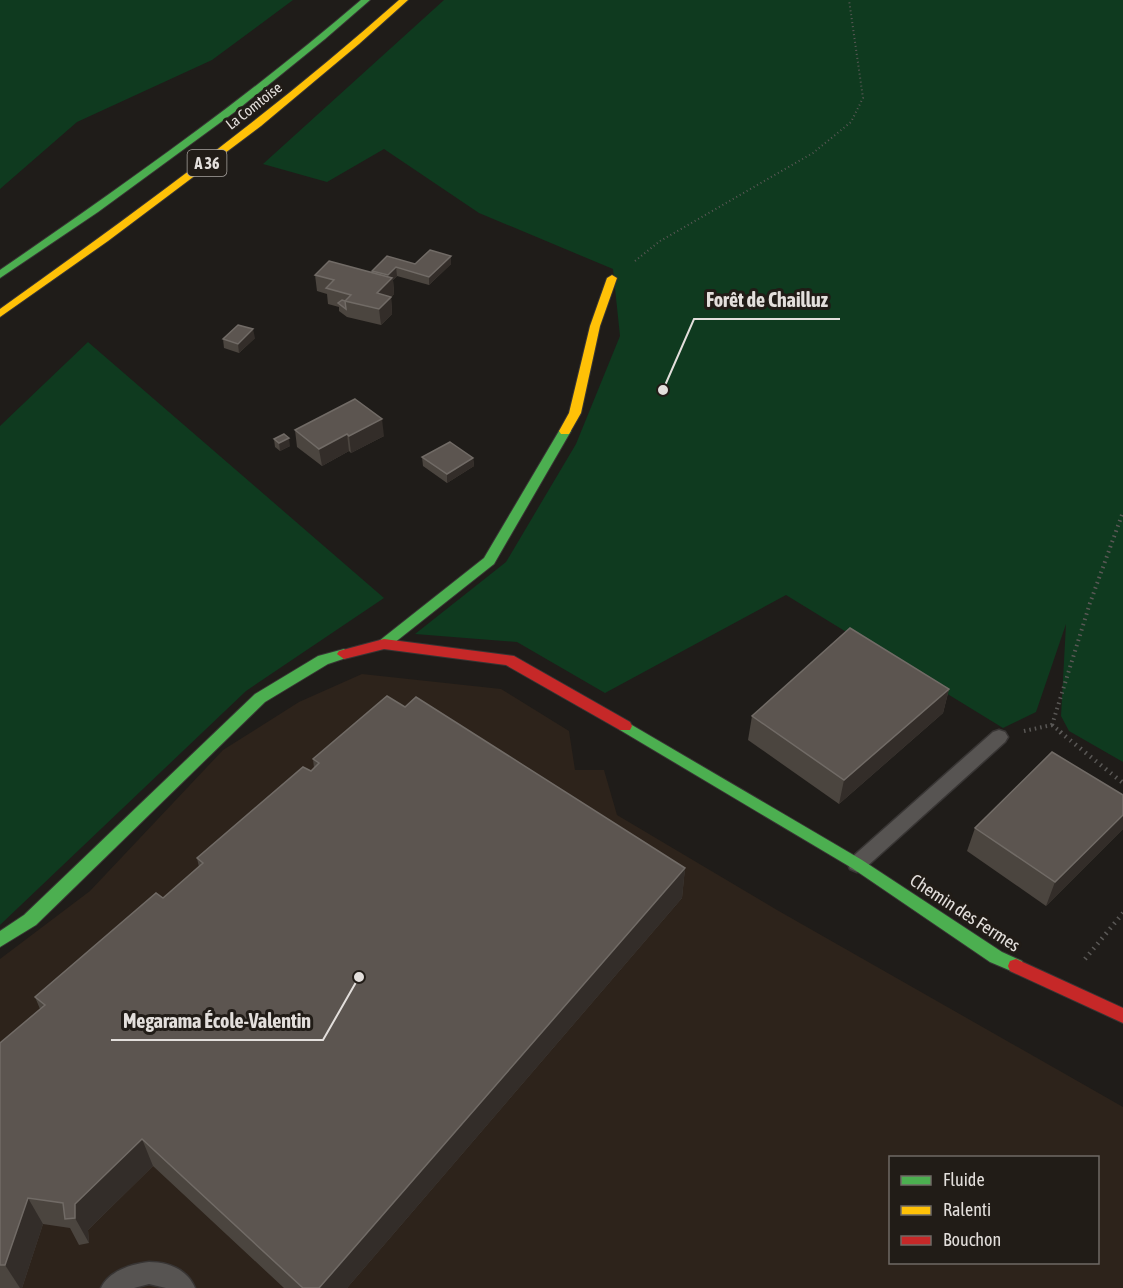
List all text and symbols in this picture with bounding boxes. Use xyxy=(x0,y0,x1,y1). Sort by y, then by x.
street label: La Comtoise xyxy=(222,78,285,133)
road number: A 36 xyxy=(188,150,226,176)
callout: Forêt de Chailluz xyxy=(694,281,840,319)
text: Forêt de Chailluz xyxy=(706,288,829,311)
street label: Chemin des Fermes xyxy=(906,869,1024,956)
callout: Megarama École-Valentin xyxy=(111,1002,323,1040)
text: Megarama École-Valentin xyxy=(123,1009,311,1032)
legend xyxy=(889,1156,1099,1264)
text: Fluide xyxy=(943,1169,985,1190)
text: Ralenti xyxy=(943,1199,991,1220)
text: Bouchon xyxy=(943,1229,1001,1250)

